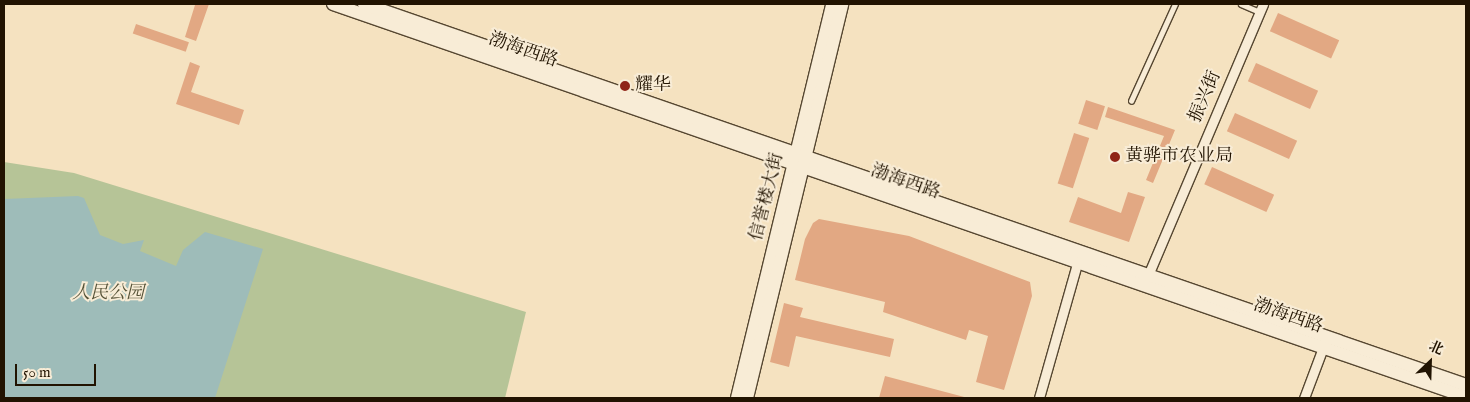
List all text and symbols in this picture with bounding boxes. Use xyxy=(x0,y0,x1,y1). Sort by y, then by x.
street label: 渤海西路 xyxy=(485,29,561,73)
street label: 振兴街 xyxy=(1186,68,1226,126)
place label: 耀华 xyxy=(635,75,671,97)
marker: 耀华 xyxy=(619,80,631,92)
place label: 黄骅市农业局 xyxy=(1125,146,1233,168)
street label: 信誉楼大街 xyxy=(747,151,789,243)
marker: 黄骅市农业局 xyxy=(1109,151,1121,163)
street label: 渤海西路 xyxy=(867,161,943,205)
park label: 人民公园 xyxy=(72,283,144,305)
street label: 渤海西路 xyxy=(1250,295,1326,339)
north arrow xyxy=(1405,337,1455,387)
text: 北 xyxy=(1426,337,1446,359)
scale bar xyxy=(18,354,99,386)
text: 50 m xyxy=(23,363,51,382)

